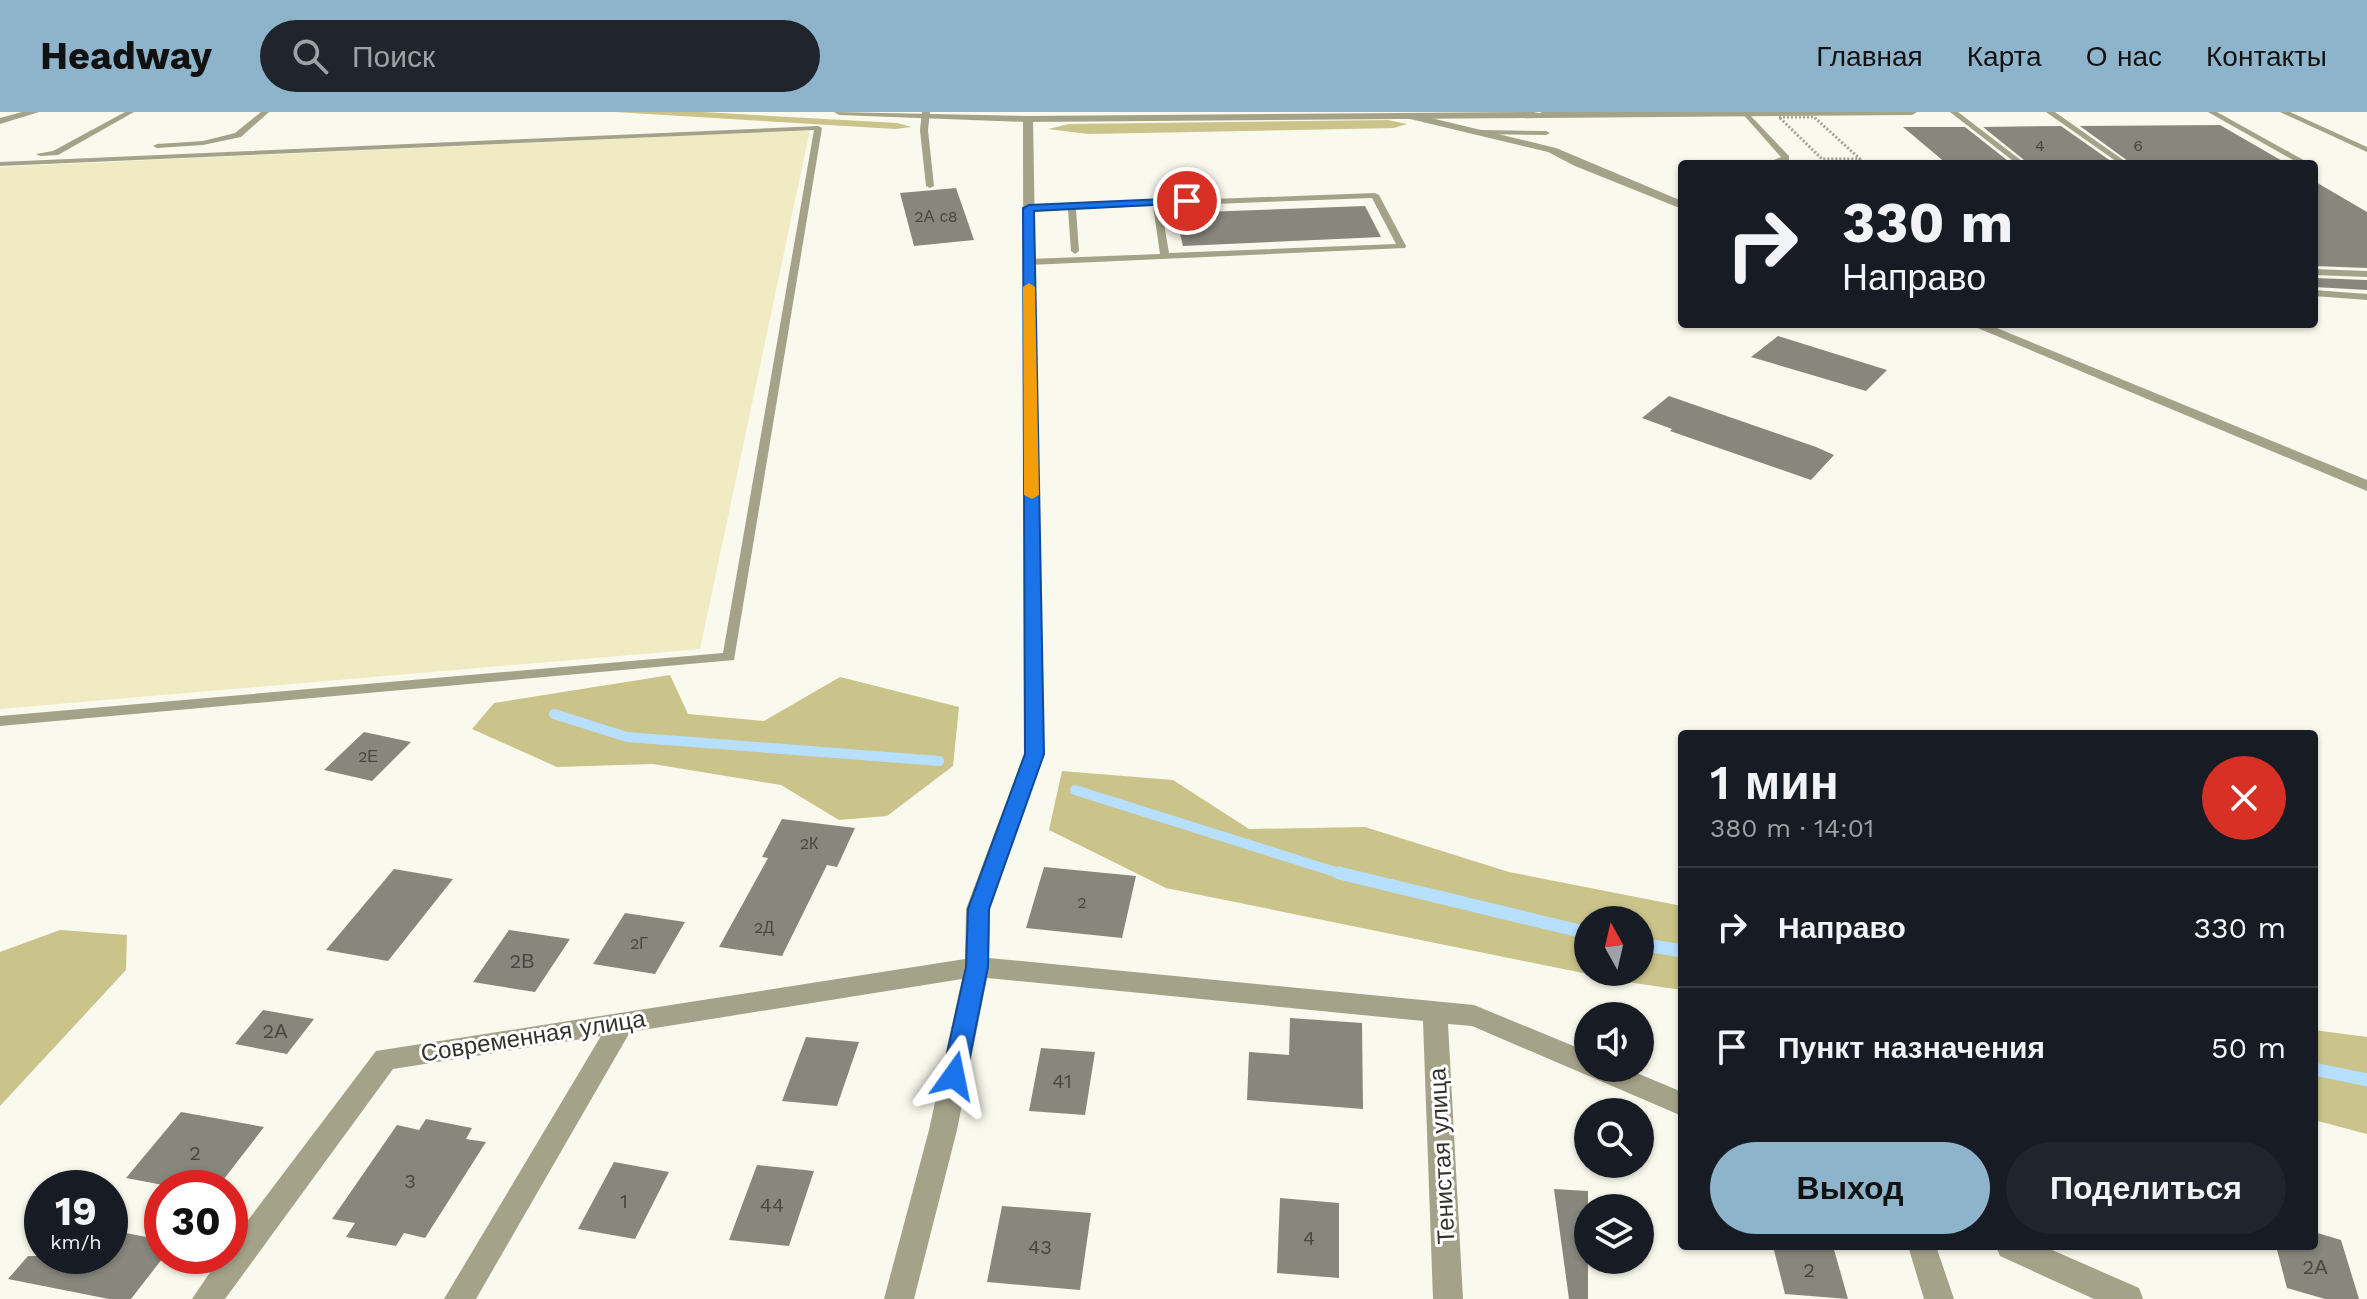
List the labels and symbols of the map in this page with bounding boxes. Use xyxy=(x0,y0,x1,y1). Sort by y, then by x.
house number: 4 xyxy=(2035,136,2045,155)
house number: 6 xyxy=(2133,136,2143,155)
pin xyxy=(1153,167,1221,235)
house number: 2А с8 xyxy=(914,207,958,226)
house number: 2Е xyxy=(358,747,378,766)
house number: 2К xyxy=(800,834,819,853)
house number: 2 xyxy=(1077,893,1087,912)
north arrow xyxy=(1574,906,1654,986)
house number: 2Д xyxy=(754,918,774,937)
house number: 2Г xyxy=(630,934,648,953)
house number: 2В xyxy=(510,949,535,973)
street label: Современная улица xyxy=(419,1004,648,1068)
house number: 2А xyxy=(263,1019,288,1043)
position arrow xyxy=(912,1034,996,1118)
street label: Тенистая улица xyxy=(1423,1066,1461,1245)
house number: 41 xyxy=(1052,1069,1072,1093)
house number: 2 xyxy=(189,1141,201,1165)
house number: 3 xyxy=(404,1169,416,1193)
speed limit sign: 30 xyxy=(144,1170,248,1274)
house number: 1 xyxy=(620,1189,628,1213)
house number: 44 xyxy=(760,1193,784,1217)
house number: 4 xyxy=(1303,1226,1315,1250)
house number: 43 xyxy=(1028,1235,1052,1259)
house number: 2А xyxy=(2303,1255,2328,1279)
house number: 2 xyxy=(1803,1258,1815,1282)

